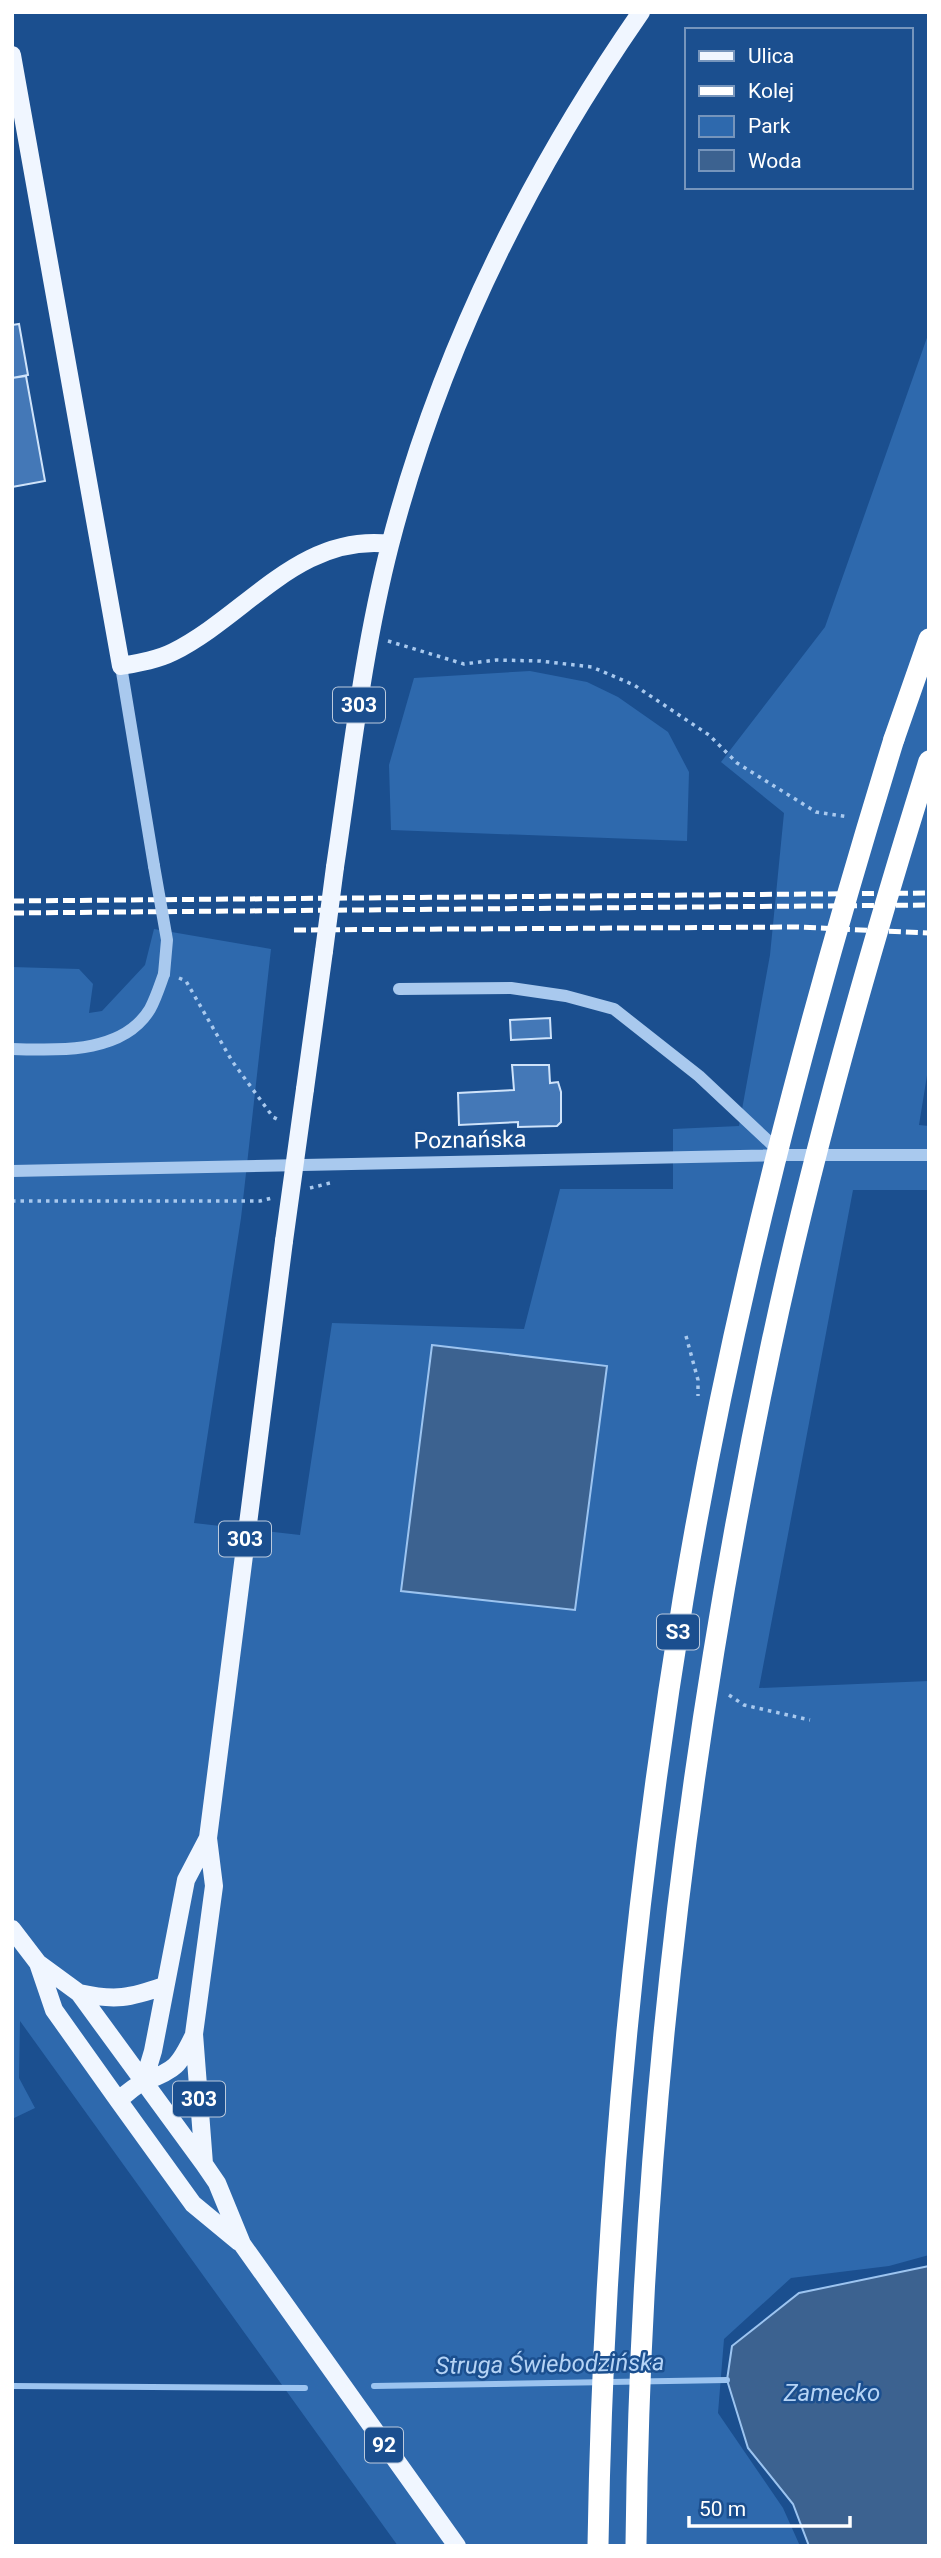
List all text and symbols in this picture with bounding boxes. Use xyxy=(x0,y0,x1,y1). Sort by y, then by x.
legend xyxy=(685,28,913,189)
text: Ulica xyxy=(748,44,794,68)
text: Kolej xyxy=(748,79,794,103)
text: Park xyxy=(748,114,791,138)
text: Woda xyxy=(748,149,802,173)
road number: 303 xyxy=(333,688,385,722)
street label: Poznańska xyxy=(413,1126,527,1154)
road number: 303 xyxy=(219,1522,271,1556)
road number: S3 xyxy=(657,1614,699,1650)
road number: 303 xyxy=(173,2082,225,2116)
water label: Struga Świebodzińska xyxy=(435,2348,665,2380)
water label: Zamecko xyxy=(783,2379,880,2407)
road number: 92 xyxy=(365,2428,403,2462)
scale bar xyxy=(689,2484,850,2528)
text: 50 m xyxy=(699,2497,746,2521)

